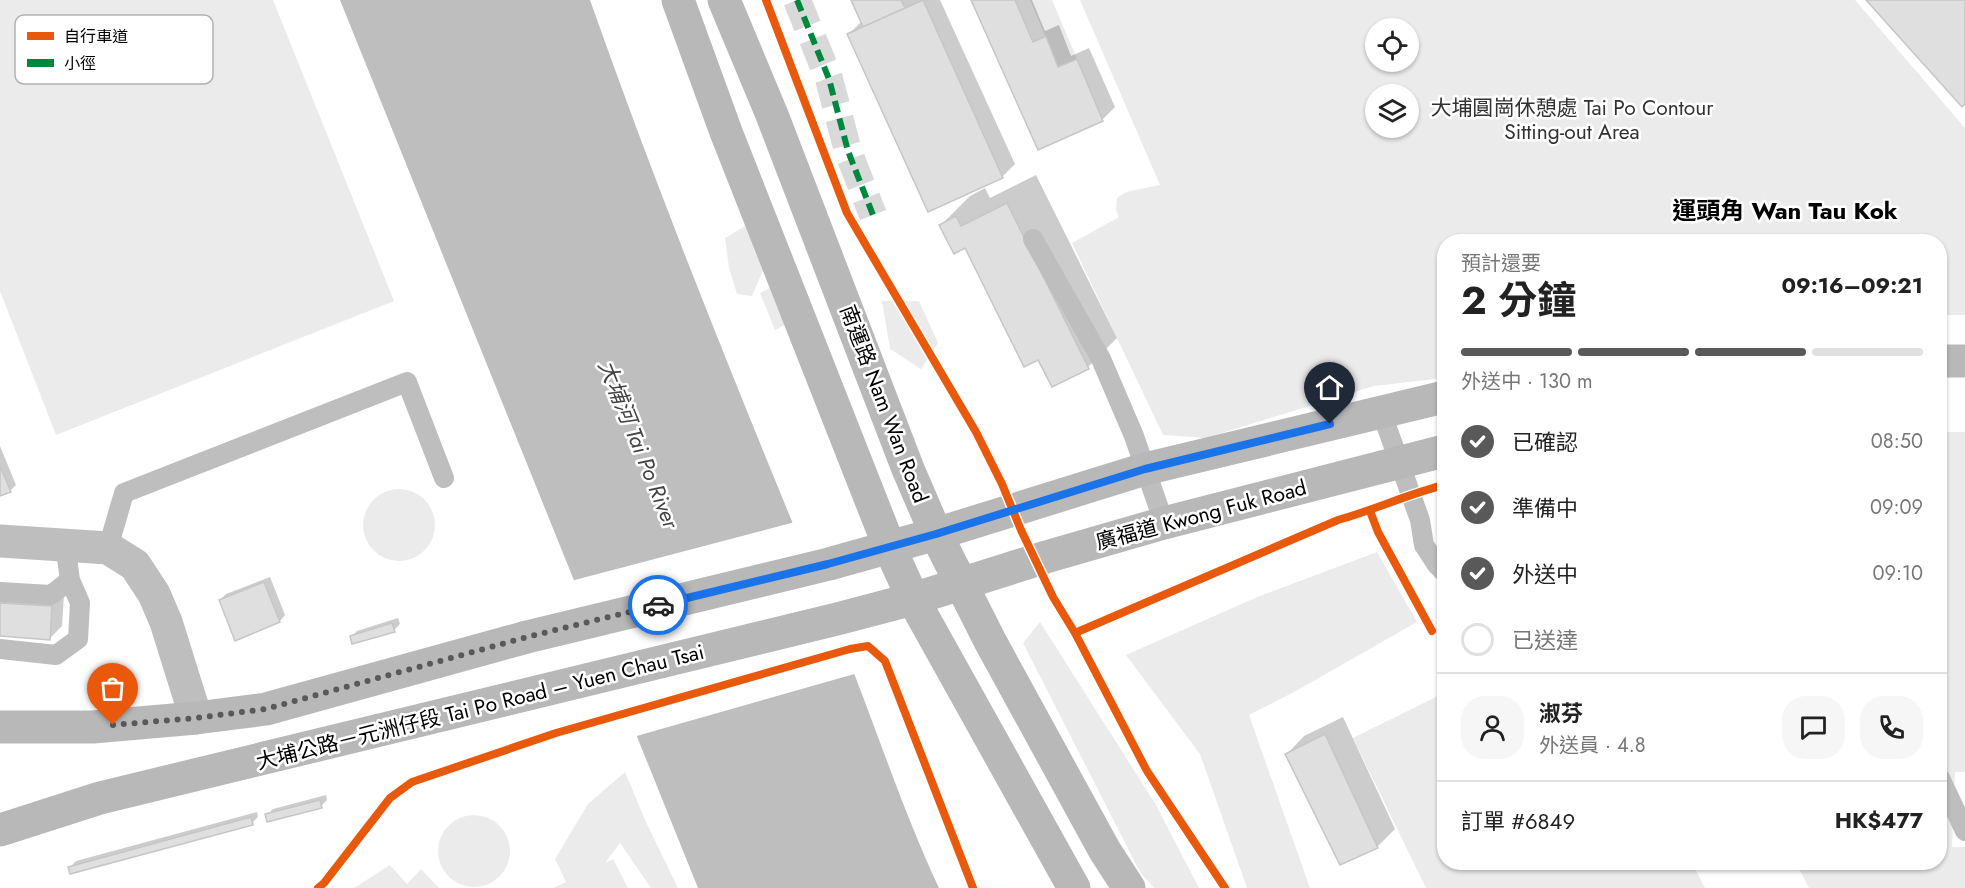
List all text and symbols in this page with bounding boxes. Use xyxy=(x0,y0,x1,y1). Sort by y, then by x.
legend xyxy=(15,15,213,84)
map controls xyxy=(1365,18,1419,138)
button: locate xyxy=(1365,18,1419,72)
text: 自行車道 xyxy=(64,25,128,48)
text: 小徑 xyxy=(64,52,96,75)
button: layers xyxy=(1365,84,1419,138)
park label: 大埔圓崗休憩處 Tai Po Contour Sitting-out Area xyxy=(1430,93,1714,147)
district label: 運頭角 Wan Tau Kok xyxy=(1672,193,1898,228)
text: 預計還要 xyxy=(1461,249,1541,278)
text: 09:16–09:21 xyxy=(1781,269,1923,301)
text: 2 分鐘 xyxy=(1461,272,1576,329)
street label: 南運路 Nam Wan Road xyxy=(832,301,936,507)
water label: 大埔河 Tai Po River xyxy=(591,355,688,534)
pin xyxy=(1304,362,1355,424)
text: 外送中 · 130 m xyxy=(1461,367,1593,396)
icon: home xyxy=(1313,371,1346,404)
icon: check xyxy=(1461,425,1494,458)
text: 已確認 xyxy=(1512,426,1578,458)
text: 08:50 xyxy=(1871,427,1923,456)
street label: 廣福道 Kwong Fuk Road xyxy=(1092,472,1310,558)
icon: check xyxy=(1461,491,1494,524)
text: 準備中 xyxy=(1512,492,1578,524)
text: 09:09 xyxy=(1870,493,1923,522)
icon: check xyxy=(1461,557,1494,590)
text: 外送中 xyxy=(1512,558,1578,590)
text: 09:10 xyxy=(1872,559,1923,588)
courier xyxy=(628,575,688,635)
icon: car xyxy=(642,589,675,622)
text: 已送達 xyxy=(1512,624,1578,656)
street label: 大埔公路－元洲仔段 Tai Po Road – Yuen Chau Tsai xyxy=(253,637,707,777)
pin xyxy=(87,663,138,725)
icon: bag xyxy=(96,672,129,705)
button: person xyxy=(1461,696,1524,759)
button: chat xyxy=(1782,696,1845,759)
button: phone xyxy=(1860,696,1923,759)
text: 淑芬 xyxy=(1539,697,1583,729)
text: 外送員 · 4.8 xyxy=(1539,731,1646,760)
text: HK$477 xyxy=(1835,804,1923,836)
text: 訂單 #6849 xyxy=(1461,805,1575,837)

